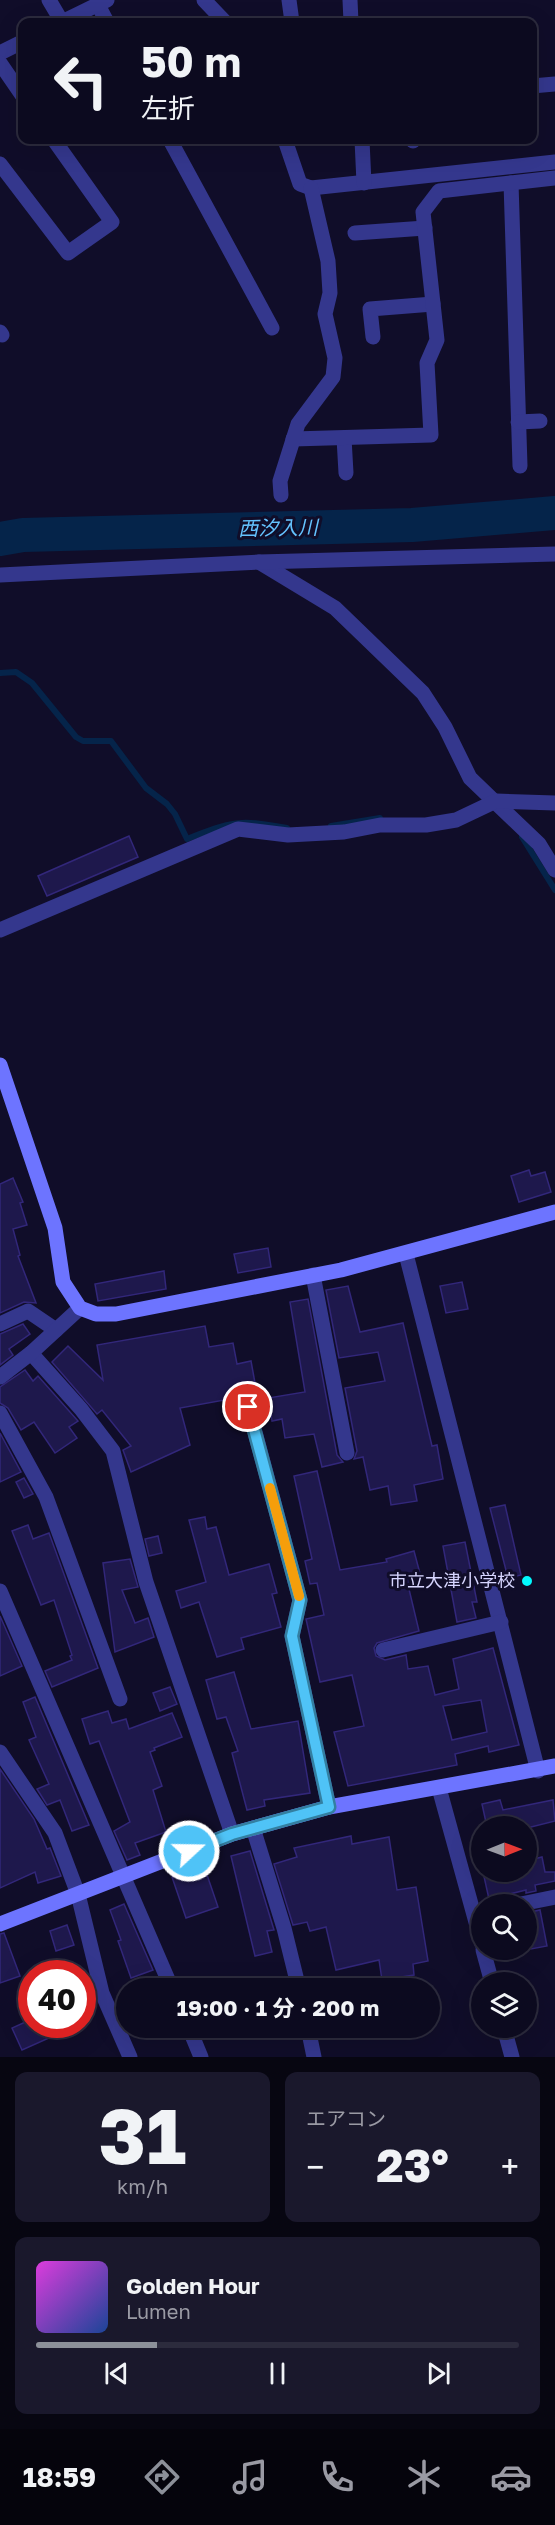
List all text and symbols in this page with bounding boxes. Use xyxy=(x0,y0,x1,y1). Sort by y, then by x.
text: 50 m xyxy=(141,36,241,86)
icon: left xyxy=(42,42,120,120)
text: 左折 xyxy=(141,92,195,124)
water label: 西汐入川 xyxy=(238,514,320,540)
pin xyxy=(222,1381,273,1432)
icon: arrive xyxy=(231,1390,264,1423)
place label: 市立大津小学校 xyxy=(389,1569,515,1591)
marker: 市立大津小学校 xyxy=(520,1574,534,1588)
north arrow xyxy=(471,1816,537,1882)
map controls xyxy=(471,1816,537,2038)
position arrow xyxy=(157,1819,221,1883)
button: search xyxy=(471,1894,537,1960)
speed limit sign: 40 xyxy=(18,1960,96,2038)
button: layers xyxy=(471,1972,537,2038)
text: 19:00 · 1 分 · 200 m xyxy=(177,1994,379,2021)
text: 31 xyxy=(99,2088,186,2181)
text: エアコン xyxy=(306,2106,386,2130)
text: 23° xyxy=(376,2138,449,2192)
text: − xyxy=(306,2147,324,2186)
text: + xyxy=(501,2147,519,2186)
text: km/h xyxy=(117,2174,168,2198)
text: Golden Hour xyxy=(126,2272,260,2299)
text: Lumen xyxy=(126,2299,191,2323)
icon: previous xyxy=(100,2357,133,2390)
icon: pause xyxy=(261,2357,294,2390)
icon: next xyxy=(422,2357,455,2390)
icon: directions xyxy=(141,2456,183,2498)
icon: music xyxy=(229,2456,271,2498)
icon: phone xyxy=(316,2456,358,2498)
icon: climate xyxy=(403,2456,445,2498)
icon: car xyxy=(490,2456,532,2498)
text: 18:59 xyxy=(23,2461,96,2493)

